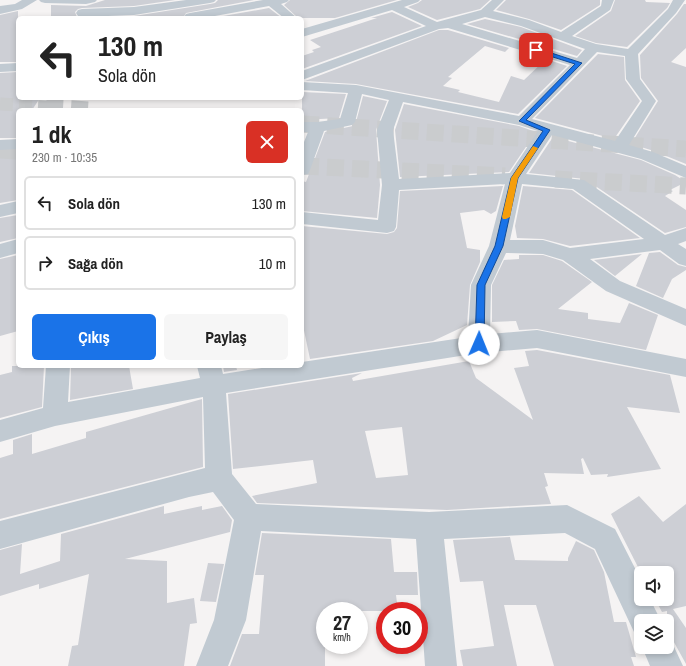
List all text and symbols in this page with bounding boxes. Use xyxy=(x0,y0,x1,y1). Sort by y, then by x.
text: 130 m xyxy=(98,27,163,65)
icon: left xyxy=(32,32,84,84)
pin xyxy=(519,33,553,67)
icon: arrive xyxy=(525,39,547,61)
text: Sola dön xyxy=(98,63,156,88)
text: 1 dk xyxy=(32,118,71,150)
button: close xyxy=(246,121,288,163)
text: 230 m · 10:35 xyxy=(32,149,97,166)
icon: left xyxy=(34,192,56,214)
text: Sola dön xyxy=(68,193,120,214)
text: 130 m xyxy=(252,193,286,214)
icon: right xyxy=(34,252,56,274)
text: Sağa dön xyxy=(68,253,123,274)
text: 10 m xyxy=(259,253,286,274)
button: Çıkış xyxy=(32,314,156,360)
button: Paylaş xyxy=(164,314,288,360)
position arrow xyxy=(458,323,500,365)
map controls xyxy=(634,566,674,654)
button: sound xyxy=(634,566,674,606)
speed limit sign: 30 xyxy=(376,602,428,654)
text: 27 xyxy=(333,609,351,636)
button: layers xyxy=(634,614,674,654)
text: km/h xyxy=(333,631,351,644)

